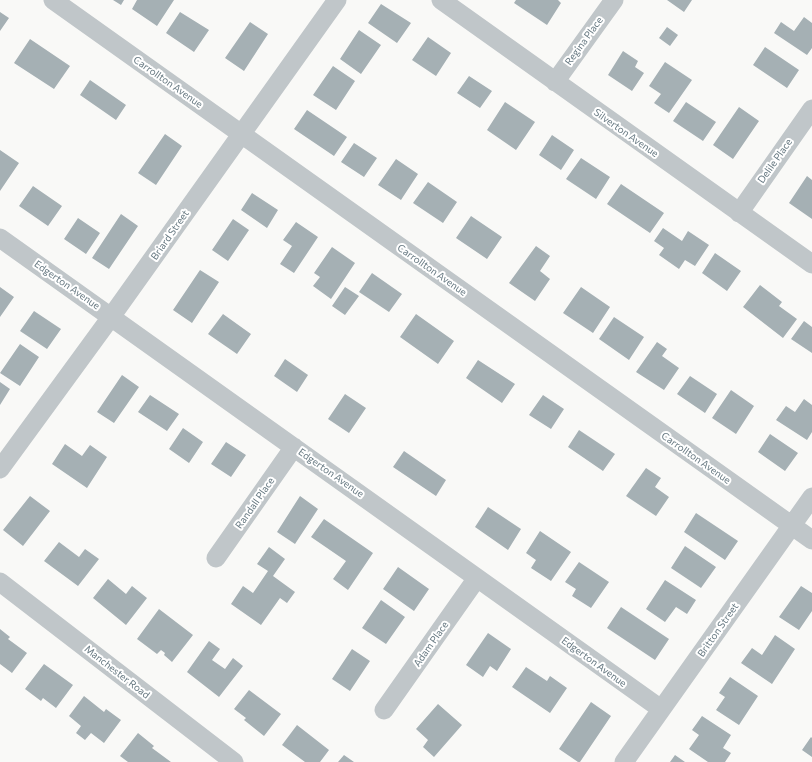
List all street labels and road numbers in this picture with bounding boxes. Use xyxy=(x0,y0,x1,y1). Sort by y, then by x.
street label: Regina Place xyxy=(562,15,606,67)
street label: Carrollton Avenue xyxy=(131,54,205,110)
street label: Silverton Avenue xyxy=(591,106,661,160)
street label: Delile Place xyxy=(755,136,795,186)
street label: Briard Street xyxy=(148,208,192,262)
street label: Carrollton Avenue xyxy=(395,242,469,298)
street label: Edgerton Avenue xyxy=(32,258,102,312)
street label: Carrollton Avenue xyxy=(659,430,733,486)
street label: Edgerton Avenue xyxy=(296,446,366,500)
street label: Randall Place xyxy=(233,475,277,531)
street label: Britton Street xyxy=(695,601,741,659)
street label: Adam Place xyxy=(411,619,451,669)
street label: Edgerton Avenue xyxy=(559,634,629,690)
street label: Manchester Road xyxy=(82,643,152,701)

